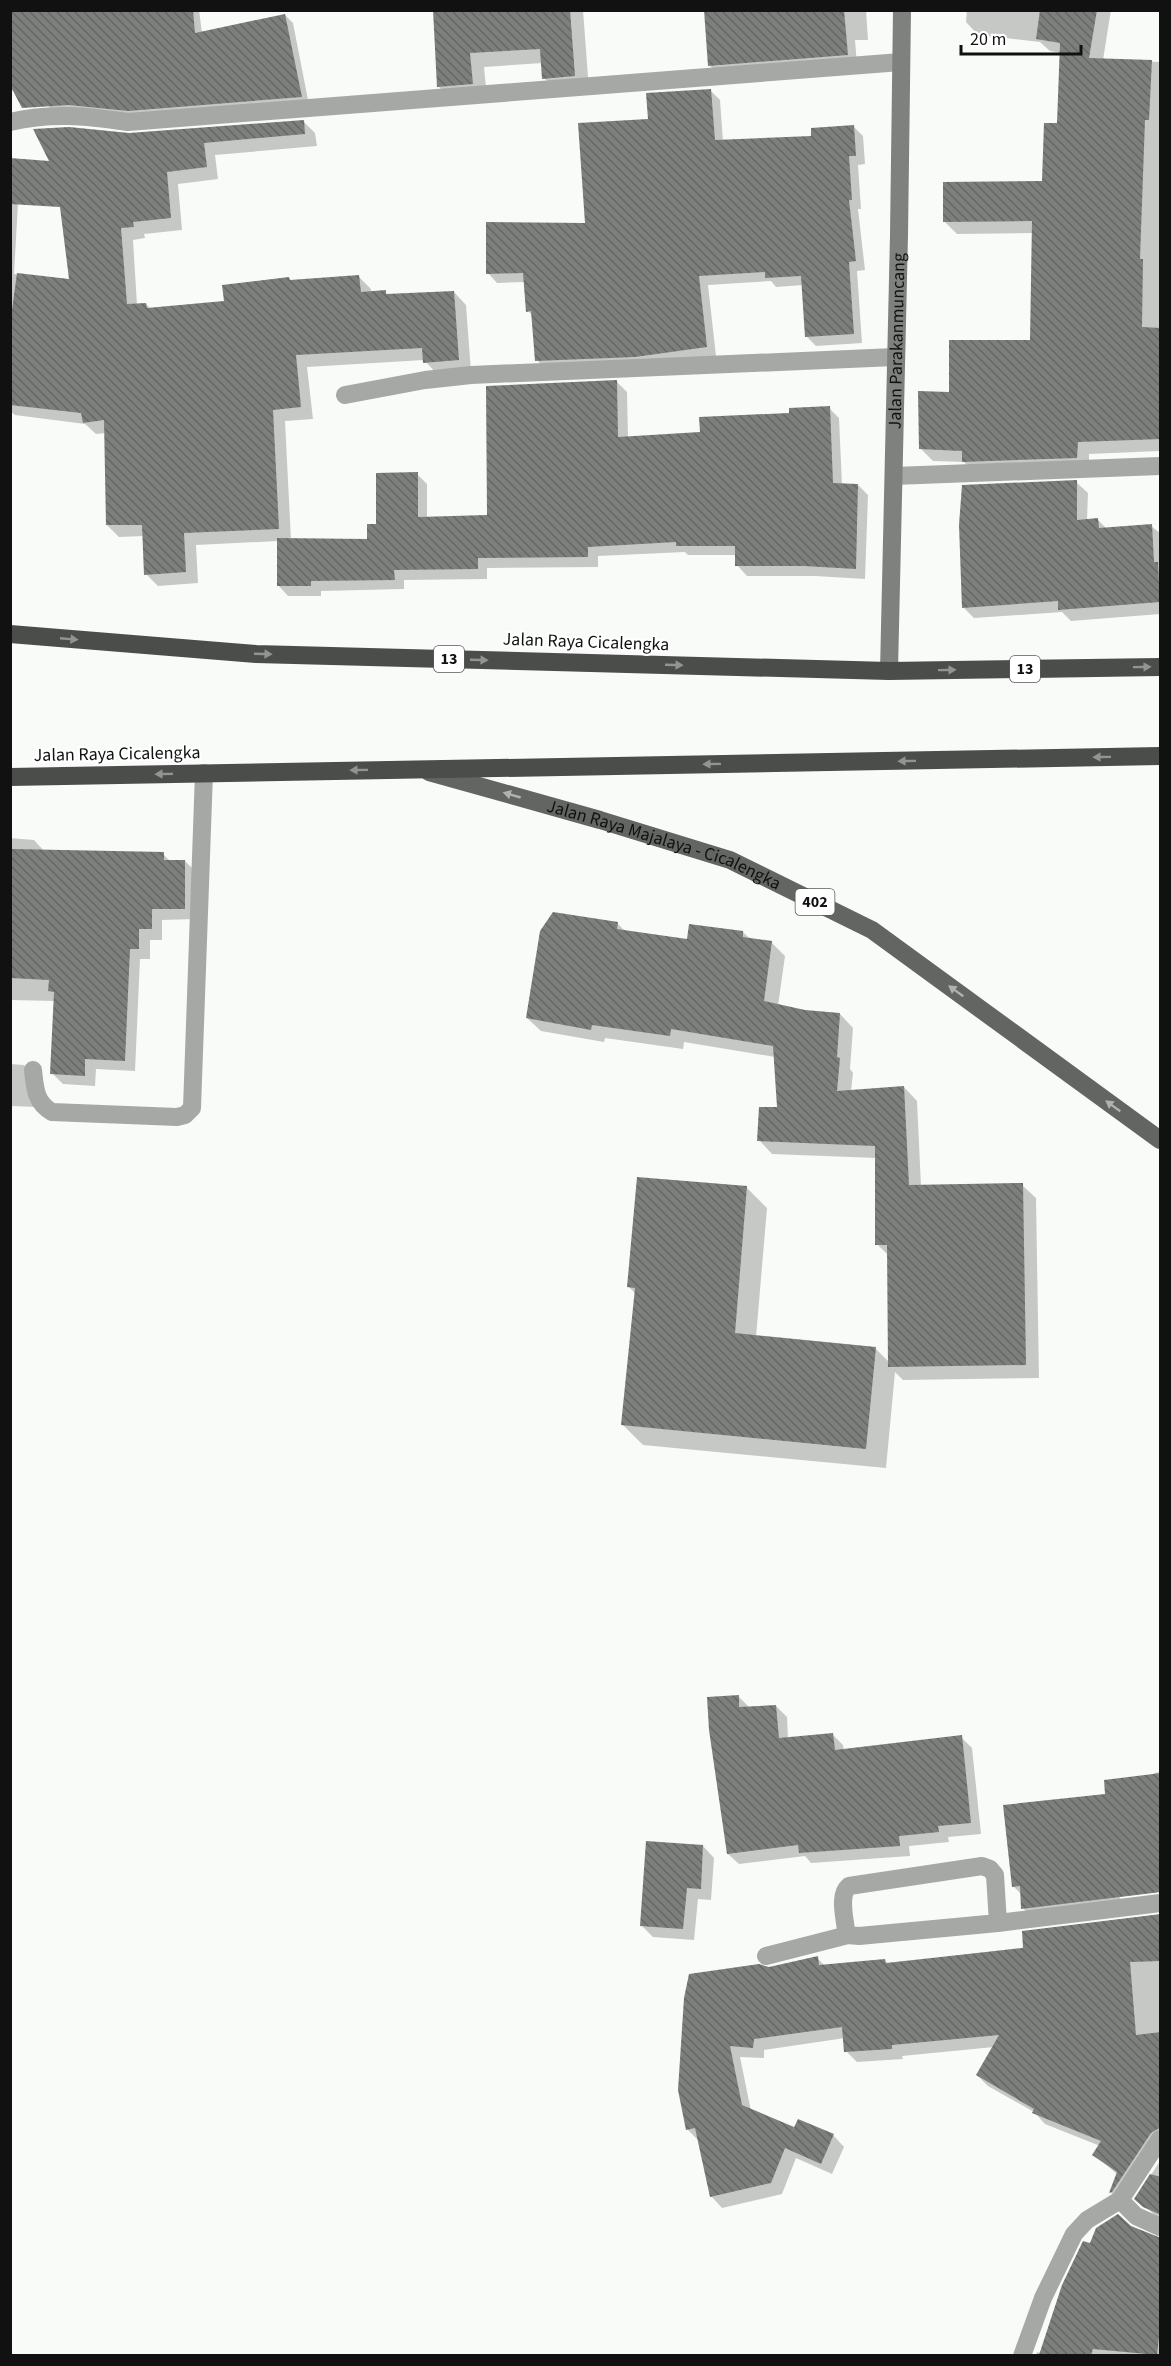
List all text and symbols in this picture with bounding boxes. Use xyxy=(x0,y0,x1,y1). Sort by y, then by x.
scale bar xyxy=(961,18,1081,56)
text: 20 m xyxy=(970,27,1006,52)
street label: Jalan Parakanmuncang xyxy=(882,253,911,430)
street label: Jalan Raya Cicalengka xyxy=(502,627,670,657)
one-way arrow xyxy=(59,634,78,644)
road number: 13 xyxy=(434,646,464,672)
one-way arrow xyxy=(254,650,273,659)
one-way arrow xyxy=(470,656,489,665)
road number: 13 xyxy=(1010,656,1040,682)
one-way arrow xyxy=(665,661,684,670)
one-way arrow xyxy=(1133,662,1152,672)
one-way arrow xyxy=(938,665,957,675)
street label: Jalan Raya Cicalengka xyxy=(33,740,201,768)
one-way arrow xyxy=(1093,752,1112,762)
one-way arrow xyxy=(898,756,917,765)
one-way arrow xyxy=(703,759,722,769)
one-way arrow xyxy=(350,765,369,775)
one-way arrow xyxy=(155,769,174,779)
one-way arrow xyxy=(503,790,521,799)
street label: Jalan Raya Majalaya - Cicalengka xyxy=(544,793,785,896)
road number: 402 xyxy=(796,889,834,915)
one-way arrow xyxy=(948,985,963,997)
one-way arrow xyxy=(1106,1100,1121,1112)

